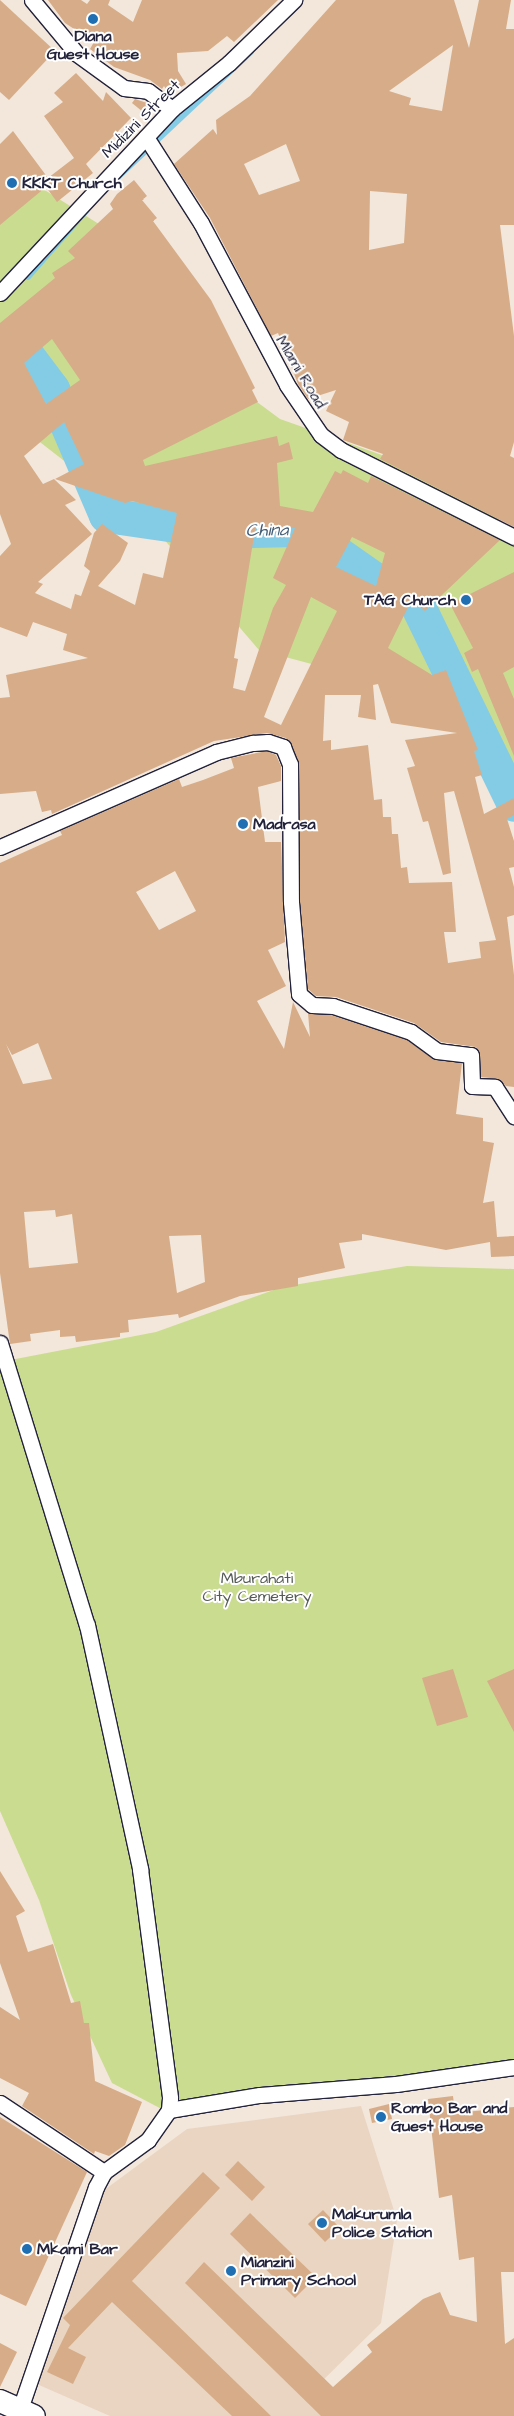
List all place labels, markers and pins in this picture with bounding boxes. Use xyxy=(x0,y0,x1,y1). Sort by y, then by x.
marker: Diana Guest House xyxy=(87,13,99,25)
place label: Diana Guest House xyxy=(47,26,139,64)
place label: KKKT Church xyxy=(22,173,122,193)
marker: KKKT Church xyxy=(6,177,18,189)
place label: TAG Church xyxy=(364,590,456,610)
marker: TAG Church xyxy=(460,594,472,606)
place label: Madrasa xyxy=(253,814,316,834)
marker: Madrasa xyxy=(237,818,249,830)
place label: Rombo Bar and Guest House xyxy=(391,2098,507,2136)
marker: Rombo Bar and Guest House xyxy=(375,2111,387,2123)
place label: Makurumla Police Station xyxy=(332,2204,432,2242)
marker: Makurumla Police Station xyxy=(316,2217,328,2229)
place label: Mkami Bar xyxy=(37,2239,118,2259)
marker: Mkami Bar xyxy=(21,2243,33,2255)
place label: Mianzini Primary School xyxy=(241,2252,356,2290)
marker: Mianzini Primary School xyxy=(225,2265,237,2277)

